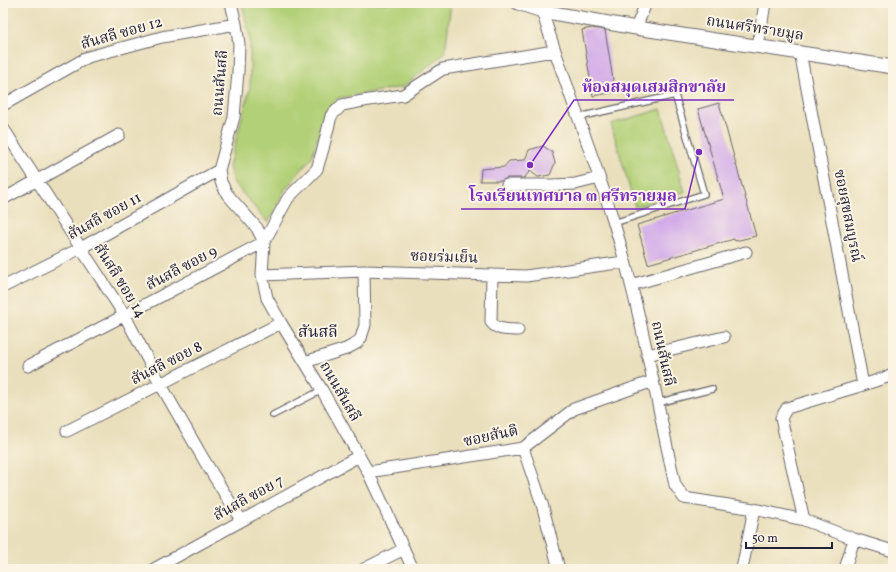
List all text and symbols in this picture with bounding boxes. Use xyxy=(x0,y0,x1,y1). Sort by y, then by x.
street label: ถนนศรีทรายมูล xyxy=(705,11,805,47)
street label: สันสลี ซอย 12 xyxy=(79,12,165,56)
street label: ถนนสันสลี xyxy=(208,49,234,117)
callout: ห้องสมุดเสมสิกขาลัย xyxy=(574,72,734,100)
text: ห้องสมุดเสมสิกขาลัย xyxy=(582,77,726,99)
street label: ซอยสุขสมบูรณ์ xyxy=(828,168,867,264)
callout: โรงเรียนเทศบาล ๓ ศรีทรายมูล xyxy=(461,181,685,209)
text: โรงเรียนเทศบาล ๓ ศรีทรายมูล xyxy=(468,185,677,208)
street label: สันสลี ซอย 11 xyxy=(64,188,146,246)
street label: สันสลี ซอย 14 xyxy=(88,239,150,323)
street label: สันสลี ซอย 9 xyxy=(143,241,221,297)
street label: ซอยร่มเย็น xyxy=(410,246,478,270)
street label: ถนนสันสลี xyxy=(645,319,679,389)
district label: สันสลี xyxy=(298,322,338,344)
street label: สันสลี ซอย 8 xyxy=(128,337,206,391)
street label: ถนนสันสลี xyxy=(313,358,365,426)
street label: ซอยสันติ xyxy=(462,421,520,453)
street label: สันสลี ซอย 7 xyxy=(210,471,288,527)
scale bar xyxy=(746,524,832,550)
text: 50 m xyxy=(752,531,778,547)

